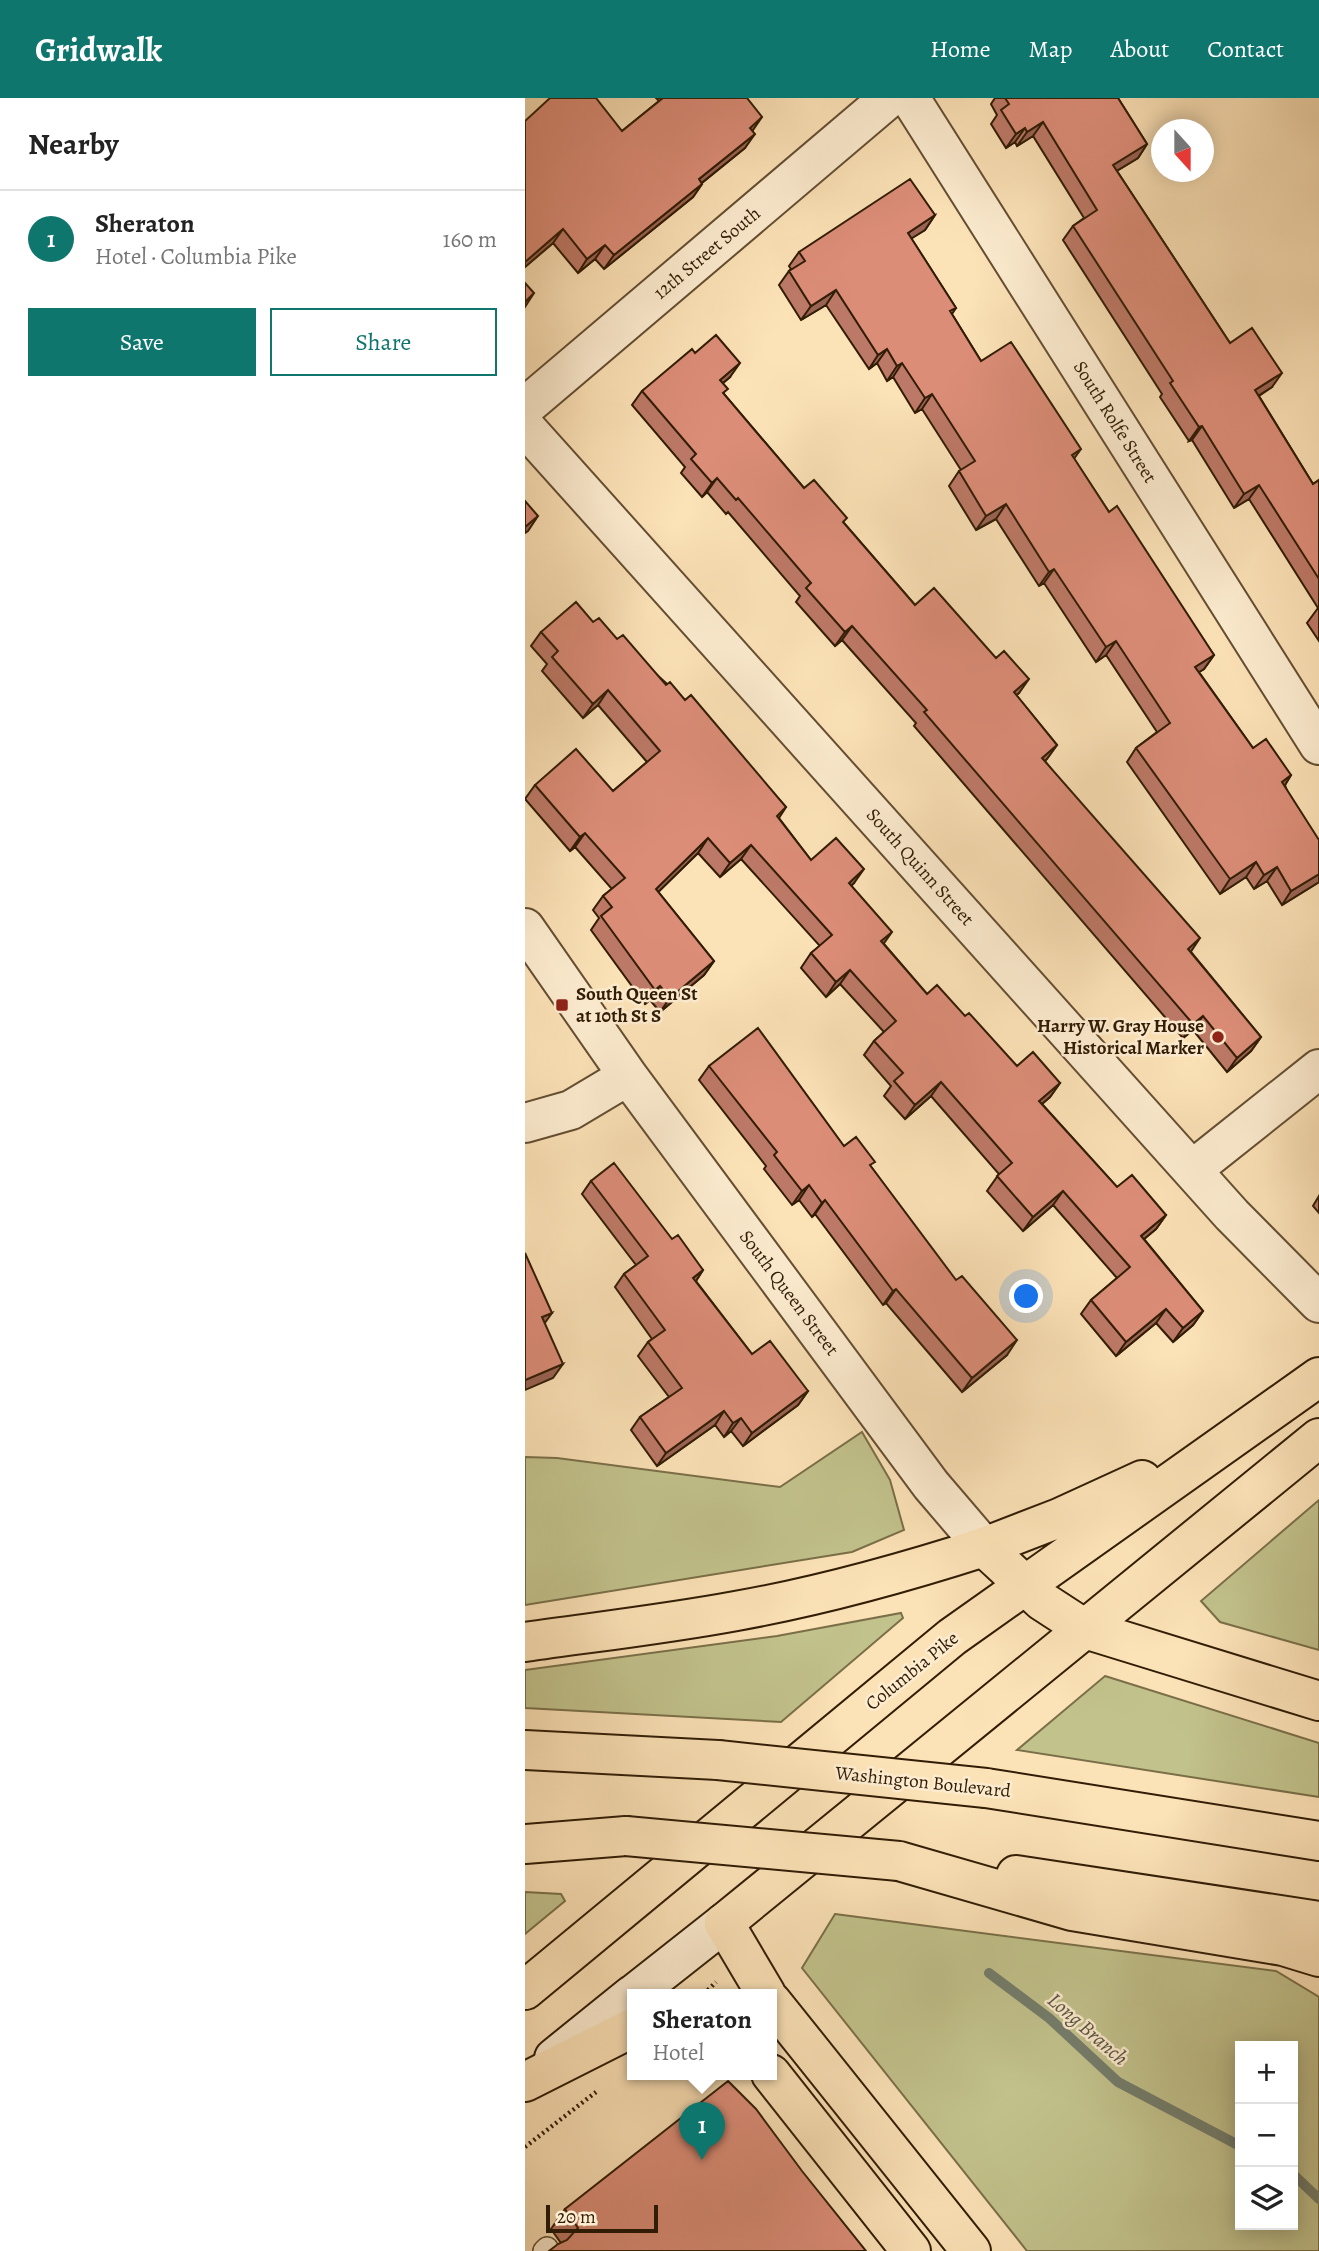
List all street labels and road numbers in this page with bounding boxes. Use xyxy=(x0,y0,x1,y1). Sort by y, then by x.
street label: 12th Street South xyxy=(648,201,766,305)
street label: South Rolfe Street xyxy=(1067,356,1163,488)
street label: South Quinn Street xyxy=(860,803,980,931)
street label: South Queen Street xyxy=(733,1225,845,1361)
street label: Columbia Pike xyxy=(860,1625,964,1717)
street label: Washington Boulevard xyxy=(833,1760,1013,1804)

